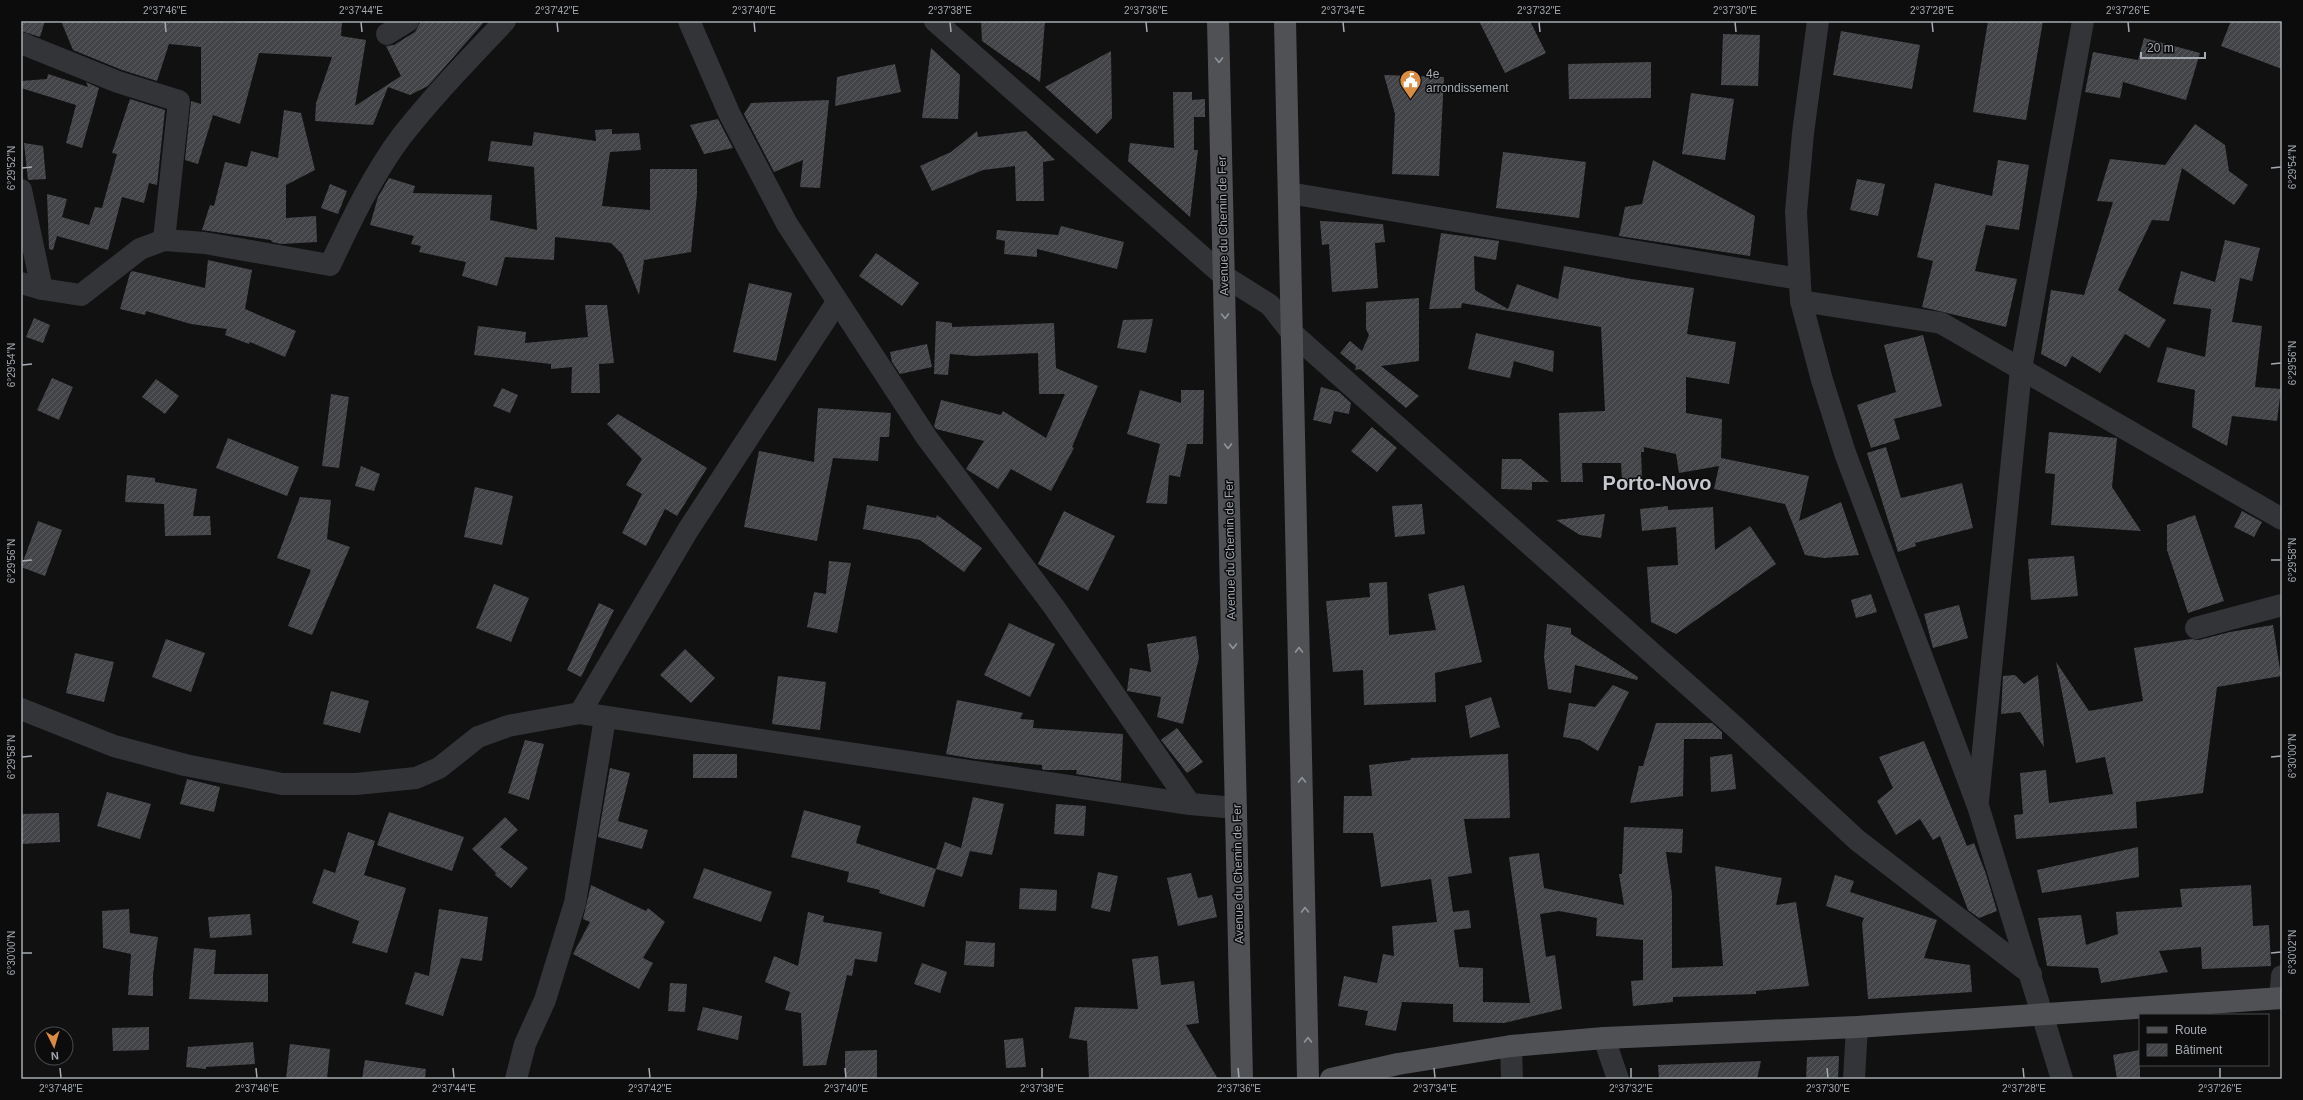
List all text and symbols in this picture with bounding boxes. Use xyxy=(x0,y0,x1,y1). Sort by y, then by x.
text: 2°37'46"E xyxy=(143,5,187,16)
text: 2°37'44"E xyxy=(339,5,383,16)
text: 2°37'42"E xyxy=(535,5,579,16)
text: 2°37'40"E xyxy=(732,5,776,16)
text: 2°37'38"E xyxy=(928,5,972,16)
text: 2°37'36"E xyxy=(1124,5,1168,16)
text: 2°37'34"E xyxy=(1321,5,1365,16)
text: 2°37'32"E xyxy=(1517,5,1561,16)
text: 2°37'30"E xyxy=(1713,5,1757,16)
text: 2°37'28"E xyxy=(1910,5,1954,16)
text: 2°37'26"E xyxy=(2106,5,2150,16)
scale bar xyxy=(2141,34,2205,60)
text: 20 m xyxy=(2147,41,2174,55)
one-way arrow xyxy=(1215,57,1223,63)
place label: 4e arrondissement xyxy=(1426,67,1509,95)
public building icon: 4e arrondissement xyxy=(1397,68,1423,101)
text: 6°29'54"N xyxy=(2287,145,2298,189)
text: 6°29'52"N xyxy=(6,146,17,190)
street label: Avenue du Chemin de Fer xyxy=(1215,156,1231,296)
one-way arrow xyxy=(1221,313,1229,319)
text: 6°29'56"N xyxy=(2287,341,2298,385)
text: 6°29'54"N xyxy=(6,343,17,387)
one-way arrow xyxy=(1224,443,1232,449)
district label: Porto-Novo xyxy=(1603,472,1711,494)
street label: Avenue du Chemin de Fer xyxy=(1222,480,1238,620)
text: 6°29'58"N xyxy=(2287,538,2298,582)
text: 6°29'56"N xyxy=(6,539,17,583)
one-way arrow xyxy=(1228,643,1237,649)
one-way arrow xyxy=(1295,647,1303,653)
text: 6°30'00"N xyxy=(2287,734,2298,778)
text: 6°29'58"N xyxy=(6,735,17,779)
one-way arrow xyxy=(1298,777,1306,783)
street label: Avenue du Chemin de Fer xyxy=(1230,804,1246,944)
one-way arrow xyxy=(1300,907,1309,913)
text: 6°30'02"N xyxy=(2287,930,2298,974)
text: 6°30'00"N xyxy=(6,931,17,975)
legend xyxy=(2139,1014,2269,1066)
text: Route xyxy=(2175,1023,2207,1037)
north arrow xyxy=(34,1026,74,1066)
one-way arrow xyxy=(1303,1037,1312,1043)
text: Bâtiment xyxy=(2175,1043,2223,1057)
text: N xyxy=(50,1050,59,1062)
text: 2°37'48"E xyxy=(39,1083,83,1094)
text: 2°37'46"E xyxy=(235,1083,279,1094)
text: 2°37'44"E xyxy=(432,1083,476,1094)
text: 2°37'42"E xyxy=(628,1083,672,1094)
text: 2°37'40"E xyxy=(824,1083,868,1094)
text: 2°37'38"E xyxy=(1020,1083,1064,1094)
text: 2°37'36"E xyxy=(1217,1083,1261,1094)
text: 2°37'34"E xyxy=(1413,1083,1457,1094)
text: 2°37'32"E xyxy=(1609,1083,1653,1094)
text: 2°37'30"E xyxy=(1806,1083,1850,1094)
text: 2°37'28"E xyxy=(2002,1083,2046,1094)
text: 2°37'26"E xyxy=(2198,1083,2242,1094)

